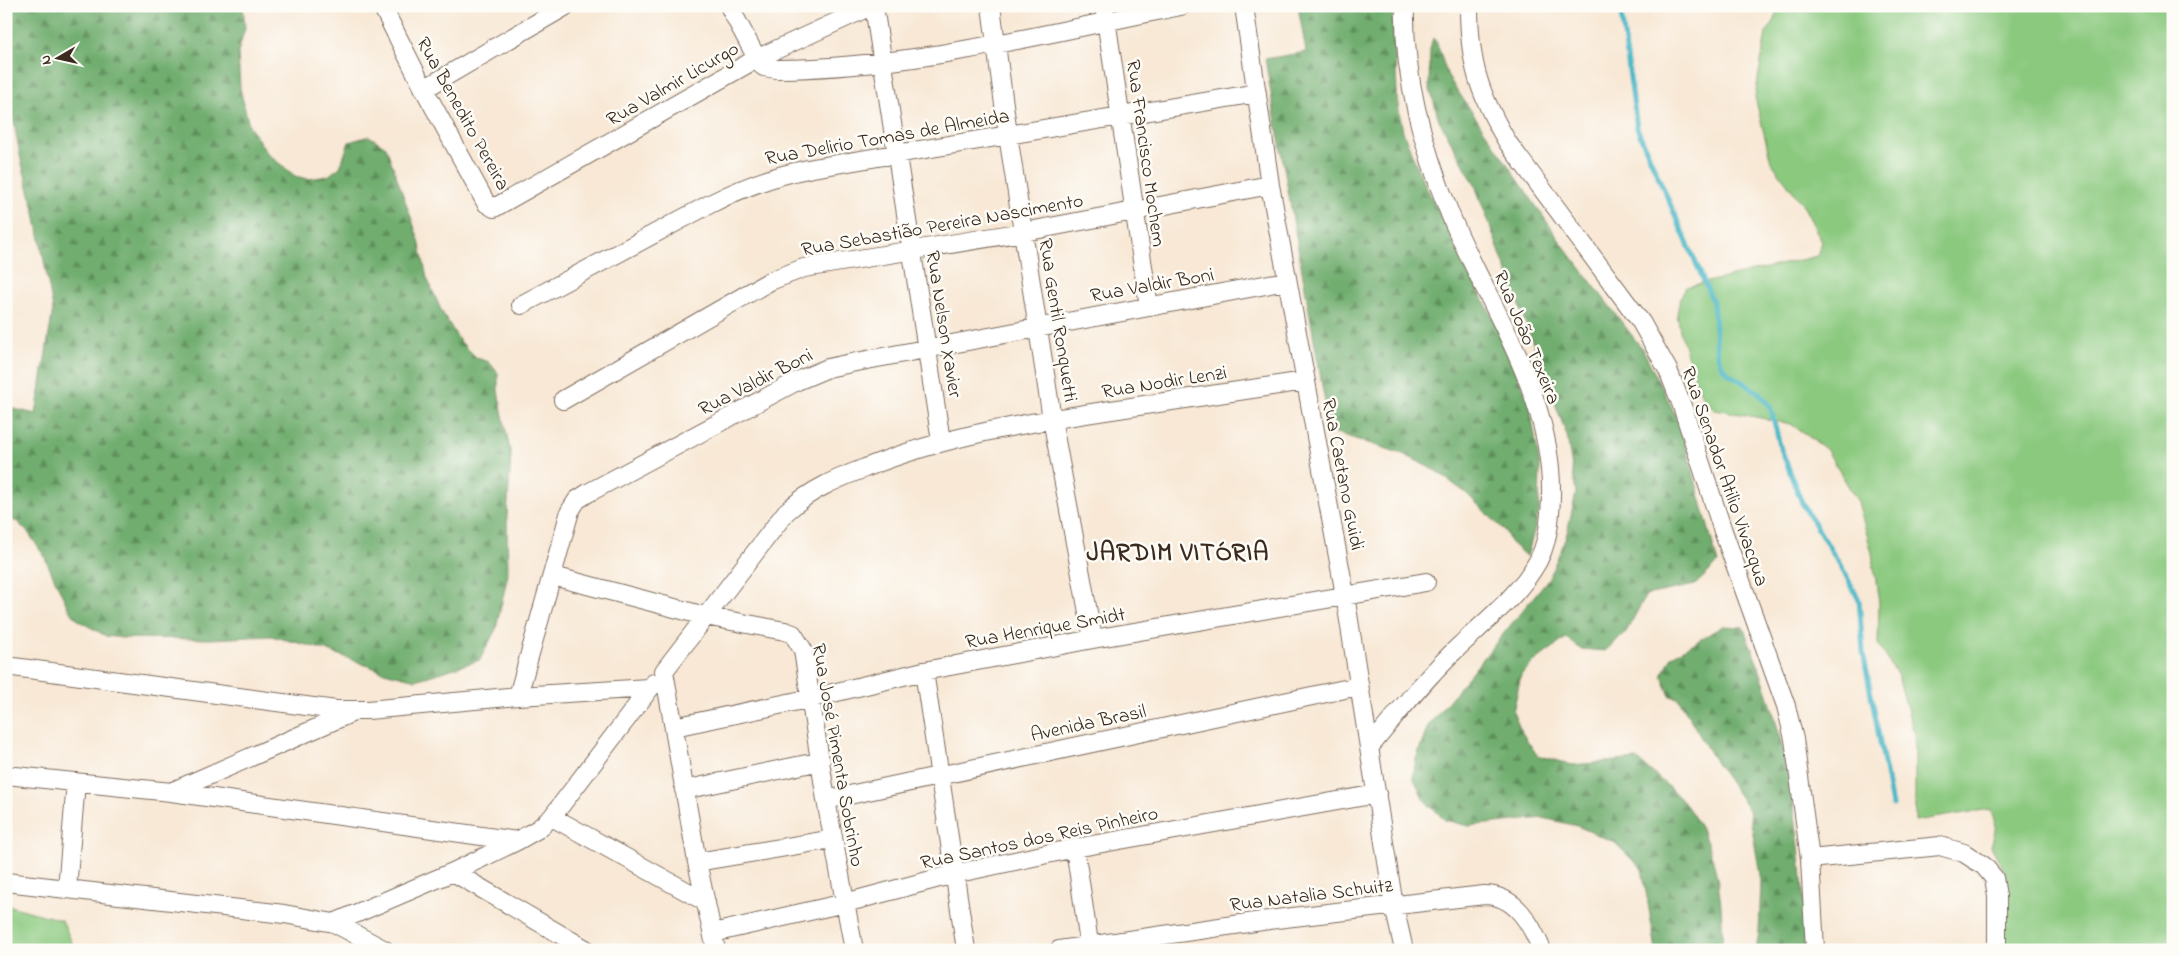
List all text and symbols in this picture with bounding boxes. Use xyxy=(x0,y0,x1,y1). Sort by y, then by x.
north arrow xyxy=(32,32,82,82)
street label: Rua Benedito Pereira xyxy=(408,32,516,196)
street label: Rua Valmir Licurgo xyxy=(601,35,746,136)
text: N xyxy=(36,53,58,66)
street label: Rua Francisco Mochem xyxy=(1117,58,1172,249)
street label: Rua Delirio Tomas de Almeida xyxy=(763,103,1012,174)
street label: Rua Sebastião Pereira Nascimento xyxy=(799,187,1086,266)
street label: Rua Gentil Ronquetti xyxy=(1029,236,1084,404)
street label: Rua Nelson Xavier xyxy=(917,249,969,401)
street label: Rua Valdir Boni xyxy=(1088,261,1217,312)
street label: Rua João Texeira xyxy=(1484,267,1567,409)
street label: Rua Valdir Boni xyxy=(694,342,818,425)
street label: Rua Nodir Lenzi xyxy=(1100,359,1229,408)
street label: Rua Senador Atilio Vivacqua xyxy=(1672,363,1775,590)
street label: Rua Caetano Guidi xyxy=(1313,396,1370,553)
district label: JARDIM VITÓRIA xyxy=(1086,536,1270,572)
street label: Rua Henrique Smidt xyxy=(963,601,1128,658)
street label: Rua José Pimenta Sobrinho xyxy=(803,642,870,869)
street label: Avenida Brasil xyxy=(1028,698,1149,751)
street label: Rua Santos dos Reis Pinheiro xyxy=(918,800,1161,879)
street label: Rua Natalia Schuitz xyxy=(1228,872,1395,921)

